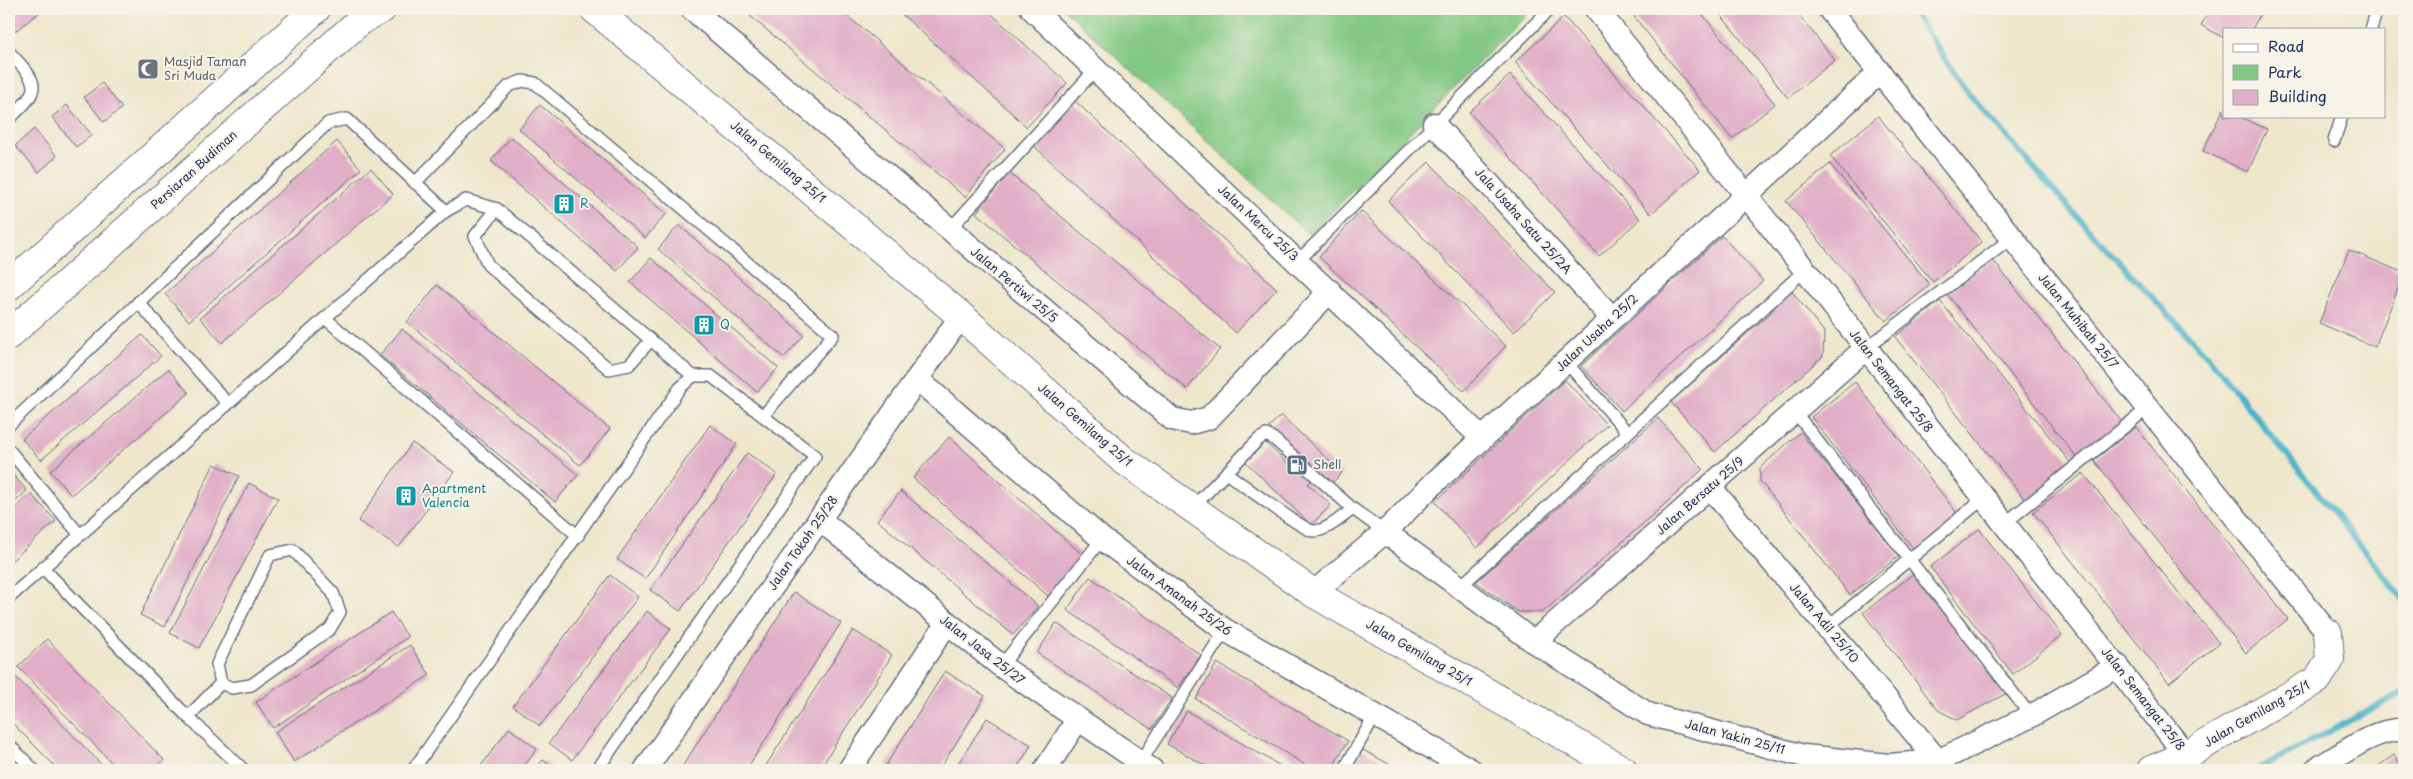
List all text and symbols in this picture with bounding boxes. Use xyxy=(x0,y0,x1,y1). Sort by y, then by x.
legend xyxy=(2223,28,2386,118)
text: Road xyxy=(2268,34,2304,57)
place label: Masjid Taman Sri Muda xyxy=(164,52,247,84)
mosque icon: Masjid Taman Sri Muda xyxy=(136,57,160,81)
text: Park xyxy=(2268,60,2302,83)
text: Building xyxy=(2268,84,2327,107)
street label: Jalan Gemilang 25/1 xyxy=(727,116,830,207)
street label: Persiaran Budiman xyxy=(146,125,241,213)
street label: Jala Usaha Satu 25/2A xyxy=(1471,163,1576,277)
street label: Jalan Mercu 25/3 xyxy=(1214,180,1303,265)
building icon: R xyxy=(552,192,576,216)
place label: R xyxy=(580,194,589,212)
street label: Jalan Pertiwi 25/5 xyxy=(967,242,1062,326)
street label: Jalan Muhibah 25/7 xyxy=(2034,269,2123,372)
street label: Jalan Usaha 25/2 xyxy=(1551,289,1641,375)
building icon: Q xyxy=(692,313,716,337)
place label: Q xyxy=(720,315,730,333)
street label: Jalan Semangat 25/8 xyxy=(1846,325,1938,436)
street label: Jalan Gemilang 25/1 xyxy=(1034,378,1137,470)
street label: Jalan Bersatu 25/9 xyxy=(1651,452,1747,539)
fuel station icon: Shell xyxy=(1285,453,1309,477)
place label: Shell xyxy=(1313,455,1341,473)
place label: Apartment Valencia xyxy=(422,479,486,511)
building icon: Apartment Valencia xyxy=(394,484,418,508)
street label: Jalan Tokoh 25/28 xyxy=(763,491,842,593)
street label: Jalan Amanah 25/26 xyxy=(1123,551,1236,640)
street label: Jalan Adil 25/10 xyxy=(1786,578,1864,666)
street label: Jalan Jasa 25/27 xyxy=(936,610,1029,688)
street label: Jalan Gemilang 25/1 xyxy=(1363,614,1476,690)
street label: Jalan Semangat 25/8 xyxy=(2098,643,2190,754)
street label: Jalan Gemilang 25/1 xyxy=(2200,675,2313,751)
street label: Jalan Yakin 25/11 xyxy=(1683,714,1787,758)

